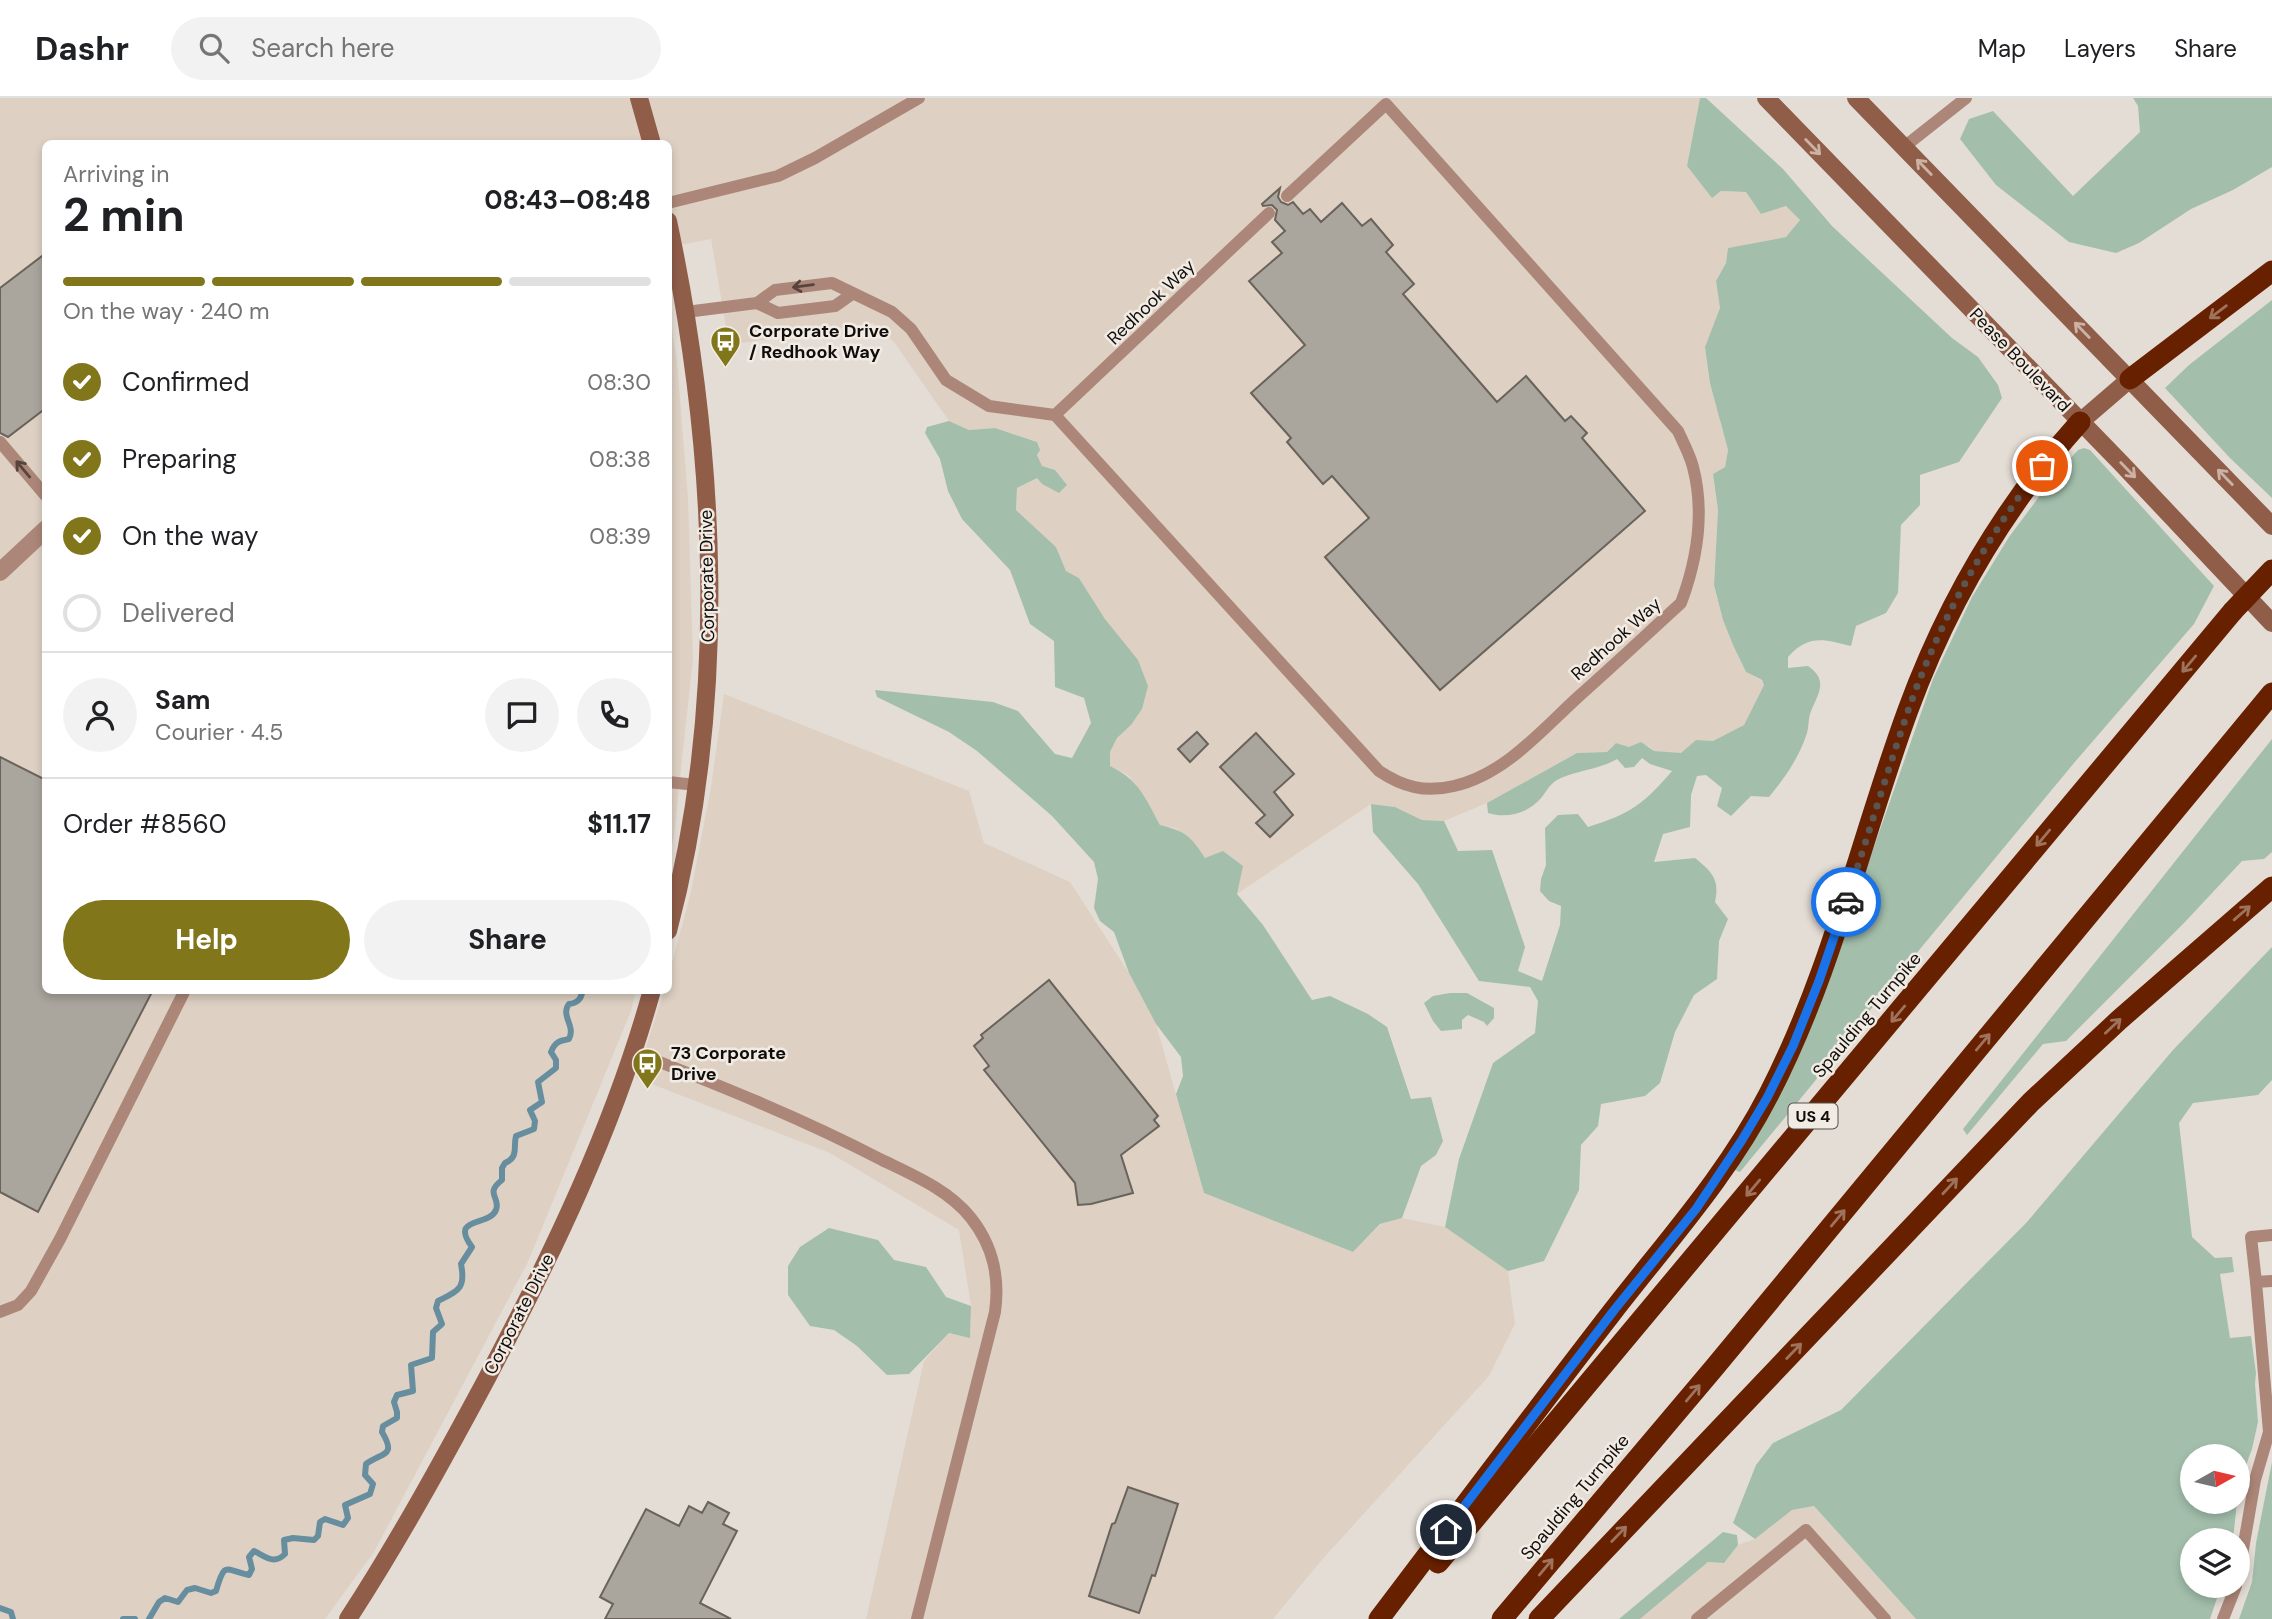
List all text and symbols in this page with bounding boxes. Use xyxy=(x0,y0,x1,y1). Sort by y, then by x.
search box xyxy=(171,17,661,80)
text: Dashr xyxy=(35,27,129,70)
icon: search xyxy=(195,29,233,67)
text: Search here xyxy=(251,31,395,65)
text: Map xyxy=(1978,33,2026,64)
text: Layers xyxy=(2064,33,2136,64)
text: Share xyxy=(2174,33,2237,64)
one-way arrow xyxy=(1805,138,1822,155)
text: Arriving in xyxy=(63,159,169,189)
one-way arrow xyxy=(1915,159,1932,176)
text: 08:43–08:48 xyxy=(484,183,651,217)
text: 2 min xyxy=(63,185,185,245)
street label: Redhook Way xyxy=(1102,254,1200,350)
one-way arrow xyxy=(793,280,815,293)
text: On the way · 240 m xyxy=(63,296,270,326)
street label: Pease Boulevard xyxy=(1964,303,2076,417)
one-way arrow xyxy=(2209,305,2228,320)
place label: Corporate Drive / Redhook Way xyxy=(749,319,890,364)
one-way arrow xyxy=(2074,322,2091,339)
bus stop icon: Corporate Drive / Redhook Way xyxy=(709,324,743,368)
icon: check xyxy=(63,363,101,401)
text: Confirmed xyxy=(122,365,249,399)
text: 08:30 xyxy=(587,367,651,397)
pin xyxy=(2012,436,2072,496)
icon: check xyxy=(63,440,101,478)
text: Preparing xyxy=(122,442,237,476)
text: 08:38 xyxy=(589,444,651,474)
icon: bag xyxy=(2023,447,2061,485)
one-way arrow xyxy=(15,461,31,479)
one-way arrow xyxy=(2119,461,2136,478)
one-way arrow xyxy=(2216,469,2233,486)
street label: Corporate Drive xyxy=(694,509,720,643)
icon: check xyxy=(63,517,101,555)
text: On the way xyxy=(122,519,258,553)
text: 08:39 xyxy=(589,521,651,551)
street label: Redhook Way xyxy=(1566,592,1666,686)
text: Delivered xyxy=(122,596,235,630)
one-way arrow xyxy=(2181,654,2197,672)
button: person xyxy=(63,678,137,752)
button: chat xyxy=(485,678,559,752)
button: phone xyxy=(577,678,651,752)
text: Sam xyxy=(155,683,210,717)
text: Courier · 4.5 xyxy=(155,717,283,747)
text: Order #8560 xyxy=(63,807,227,841)
text: $11.17 xyxy=(587,807,651,841)
one-way arrow xyxy=(2035,829,2051,847)
courier xyxy=(1811,867,1881,937)
icon: car xyxy=(1827,883,1865,921)
button: Help xyxy=(63,900,350,980)
button: Share xyxy=(364,900,651,980)
one-way arrow xyxy=(2232,905,2250,921)
street label: Spaulding Turnpike xyxy=(1807,947,1927,1083)
one-way arrow xyxy=(1891,1004,1906,1022)
one-way arrow xyxy=(2104,1018,2121,1035)
one-way arrow xyxy=(1975,1034,1991,1052)
place label: 73 Corporate Drive xyxy=(671,1041,786,1086)
bus stop icon: 73 Corporate Drive xyxy=(631,1046,665,1090)
road number: US 4 xyxy=(1788,1104,1838,1128)
one-way arrow xyxy=(1942,1178,1959,1195)
one-way arrow xyxy=(1745,1179,1761,1197)
one-way arrow xyxy=(1830,1209,1846,1227)
street label: Corporate Drive xyxy=(478,1249,560,1379)
one-way arrow xyxy=(1786,1342,1802,1360)
one-way arrow xyxy=(1685,1384,1701,1402)
street label: Spaulding Turnpike xyxy=(1515,1429,1635,1565)
north arrow xyxy=(2180,1444,2250,1514)
map controls xyxy=(2180,1444,2250,1598)
pin xyxy=(1416,1500,1476,1560)
icon: home xyxy=(1427,1511,1465,1549)
one-way arrow xyxy=(1611,1526,1628,1543)
button: layers xyxy=(2180,1528,2250,1598)
one-way arrow xyxy=(1538,1558,1554,1576)

